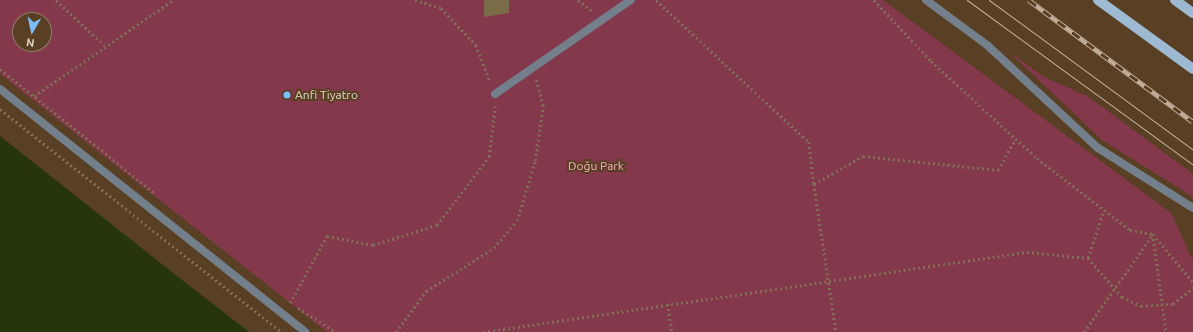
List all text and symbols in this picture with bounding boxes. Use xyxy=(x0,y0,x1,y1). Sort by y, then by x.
north arrow xyxy=(12,12,52,52)
text: N xyxy=(25,36,35,49)
place label: Anfi Tiyatro xyxy=(295,88,358,102)
marker: Anfi Tiyatro xyxy=(282,90,292,100)
park label: Doğu Park xyxy=(568,159,624,173)

